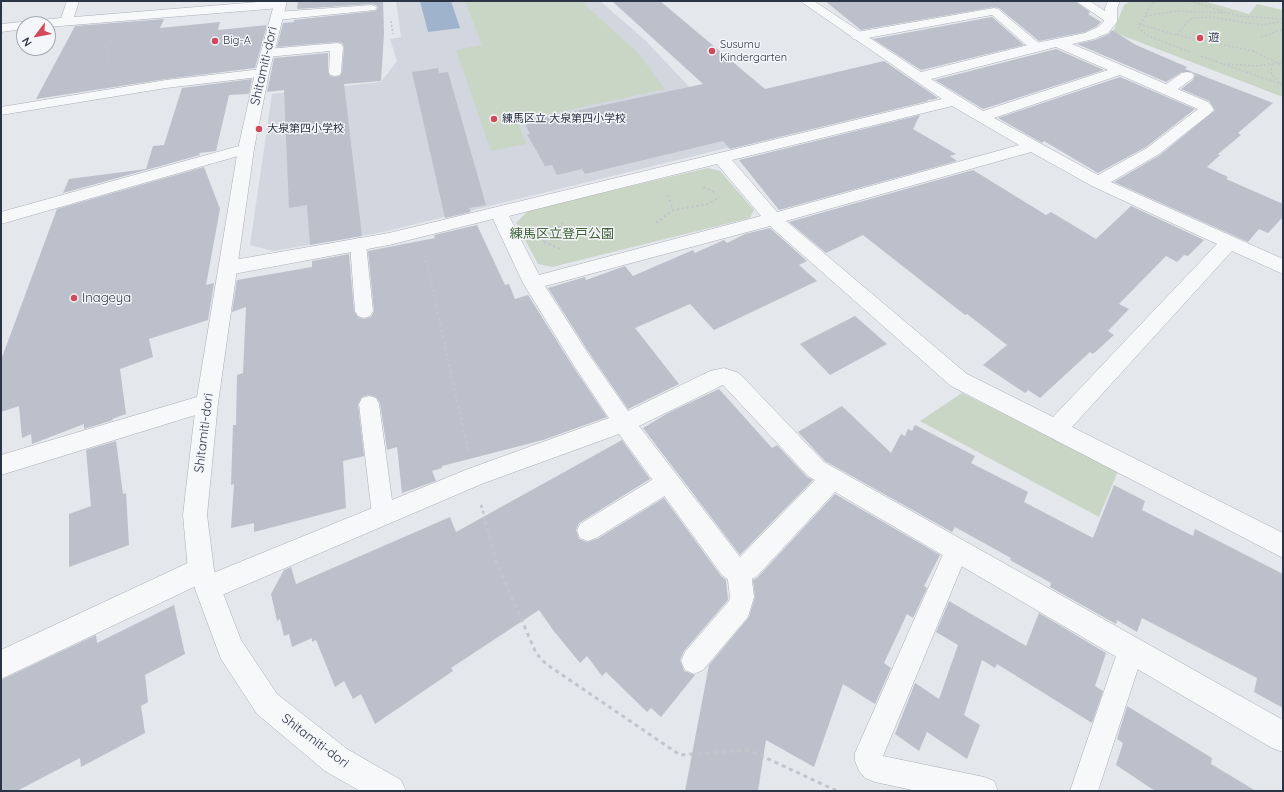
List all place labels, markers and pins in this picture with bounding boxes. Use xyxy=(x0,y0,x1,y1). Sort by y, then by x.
place label: 遊 xyxy=(1208,31,1219,45)
marker: 遊 xyxy=(1195,33,1205,43)
place label: Big-A xyxy=(223,34,251,48)
marker: Big-A xyxy=(210,36,220,46)
place label: Susumu Kindergarten xyxy=(720,38,787,64)
marker: Susumu Kindergarten xyxy=(707,46,717,56)
place label: 練馬区立 大泉第四小学校 xyxy=(502,112,626,126)
marker: 練馬区立 大泉第四小学校 xyxy=(489,114,499,124)
place label: 大泉第四小学校 xyxy=(267,122,344,136)
marker: 大泉第四小学校 xyxy=(254,124,264,134)
place label: Inageya xyxy=(82,290,131,306)
marker: Inageya xyxy=(69,293,79,303)

